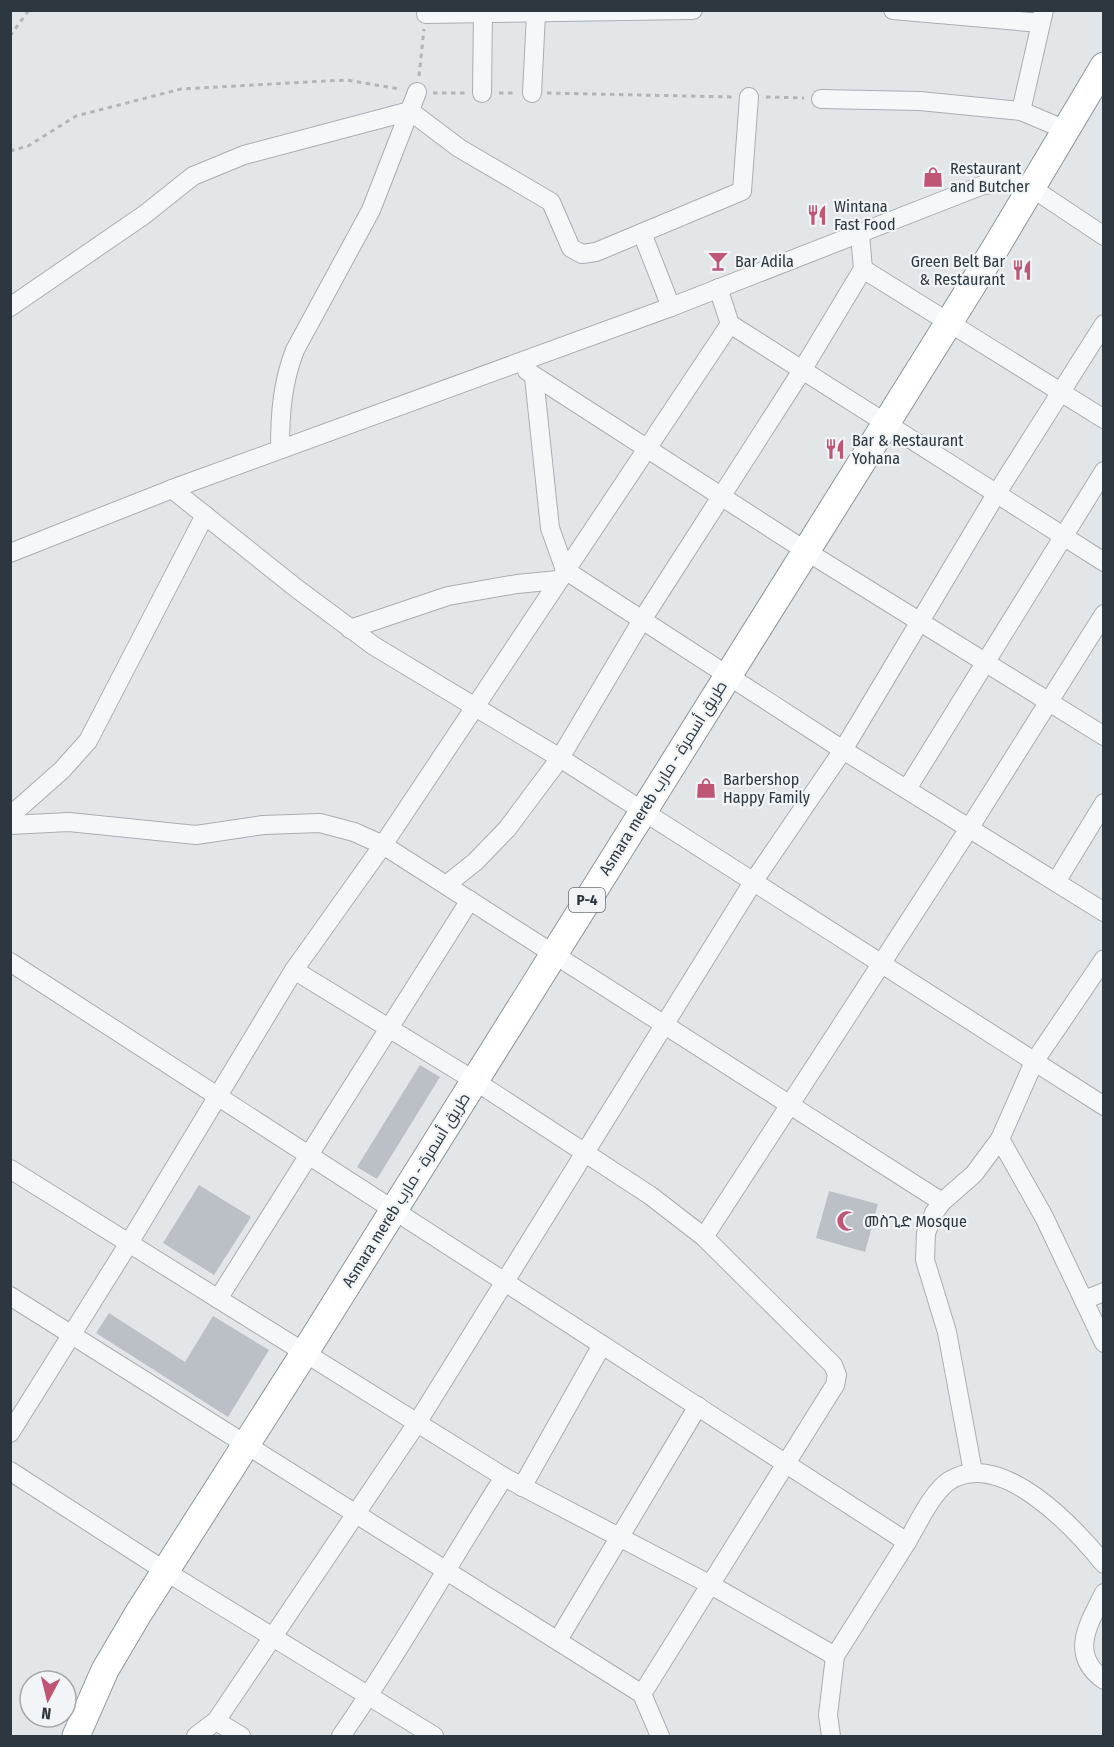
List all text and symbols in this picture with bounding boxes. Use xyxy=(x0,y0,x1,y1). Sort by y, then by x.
place label: Restaurant and Butcher xyxy=(950,159,1030,196)
shop icon: Restaurant and Butcher xyxy=(921,165,945,189)
place label: Wintana Fast Food xyxy=(834,197,895,234)
restaurant icon: Wintana Fast Food xyxy=(805,203,829,227)
bar icon: Bar Adila xyxy=(706,249,730,273)
place label: Bar Adila xyxy=(735,252,794,271)
place label: Green Belt Bar & Restaurant xyxy=(911,252,1006,289)
restaurant icon: Green Belt Bar & Restaurant xyxy=(1010,258,1034,282)
place label: Bar & Restaurant Yohana xyxy=(852,431,964,468)
restaurant icon: Bar & Restaurant Yohana xyxy=(823,437,847,461)
street label: Asmara mereb طريق أسمرة - مارب xyxy=(595,677,732,879)
place label: Barbershop Happy Family xyxy=(723,770,811,807)
shop icon: Barbershop Happy Family xyxy=(694,776,718,800)
road number: P-4 xyxy=(569,888,605,912)
street label: Asmara mereb طريق أسمرة - مارب xyxy=(338,1089,475,1291)
mosque icon: መስጊድ Mosque xyxy=(835,1209,859,1233)
place label: መስጊድ Mosque xyxy=(864,1212,967,1231)
north arrow xyxy=(18,1669,78,1729)
text: N xyxy=(40,1703,52,1723)

